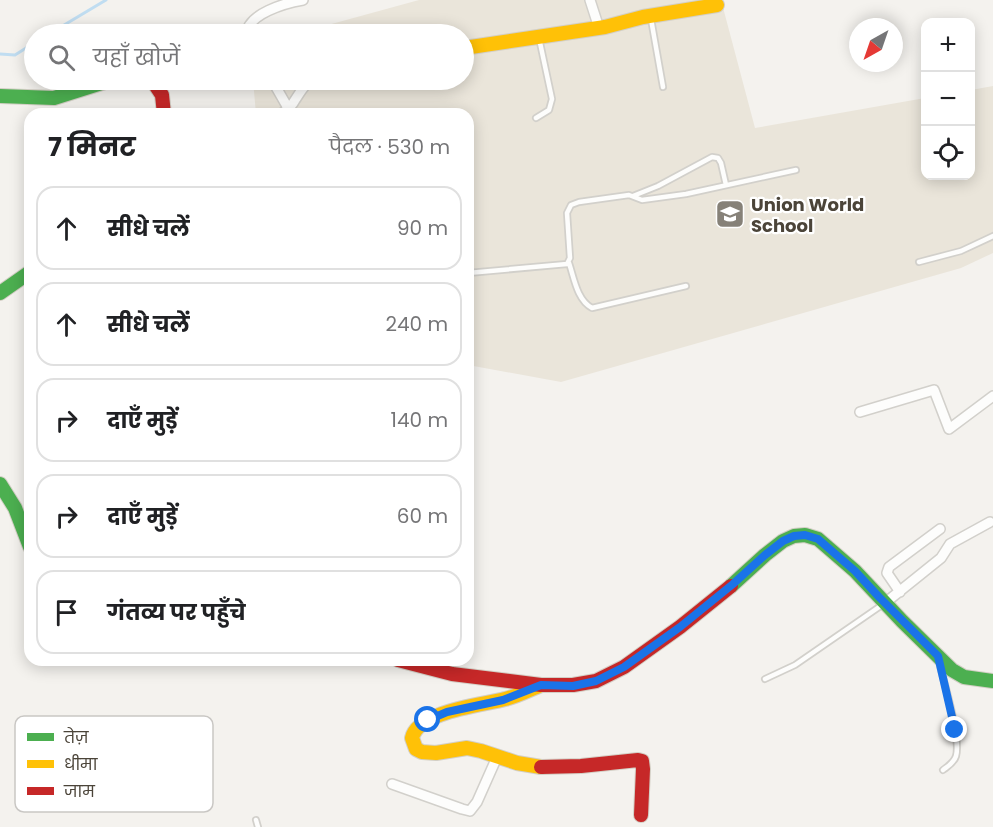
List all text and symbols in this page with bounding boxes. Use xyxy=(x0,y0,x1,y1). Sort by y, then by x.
north arrow xyxy=(849,18,903,72)
map controls xyxy=(921,18,975,180)
button: + xyxy=(921,18,975,72)
search box xyxy=(24,24,474,90)
icon: search xyxy=(45,41,78,74)
text: यहाँ खोजें xyxy=(93,42,180,73)
button: − xyxy=(921,72,975,126)
button: locate xyxy=(921,126,975,180)
text: 7 मिनट xyxy=(48,129,136,165)
text: पैदल · 530 m xyxy=(329,133,450,161)
place label: Union World School xyxy=(751,192,864,238)
school or university icon: Union World School xyxy=(714,198,746,230)
icon: ahead xyxy=(50,212,83,245)
text: सीधे चलें xyxy=(107,213,190,244)
text: 90 m xyxy=(397,214,448,242)
icon: ahead xyxy=(50,308,83,341)
text: सीधे चलें xyxy=(107,309,190,340)
text: 240 m xyxy=(385,310,448,338)
icon: right xyxy=(50,404,83,437)
text: दाएँ मुड़ें xyxy=(107,405,178,436)
text: 140 m xyxy=(391,406,448,434)
icon: right xyxy=(50,500,83,533)
text: दाएँ मुड़ें xyxy=(107,501,178,532)
text: 60 m xyxy=(397,502,448,530)
icon: arrive xyxy=(50,596,83,629)
text: गंतव्य पर पहुँचे xyxy=(107,597,246,628)
route start xyxy=(414,706,440,732)
legend xyxy=(15,716,213,812)
route end xyxy=(941,716,967,742)
text: तेज़ xyxy=(63,726,89,749)
text: धीमा xyxy=(64,753,99,776)
text: जाम xyxy=(63,780,95,803)

